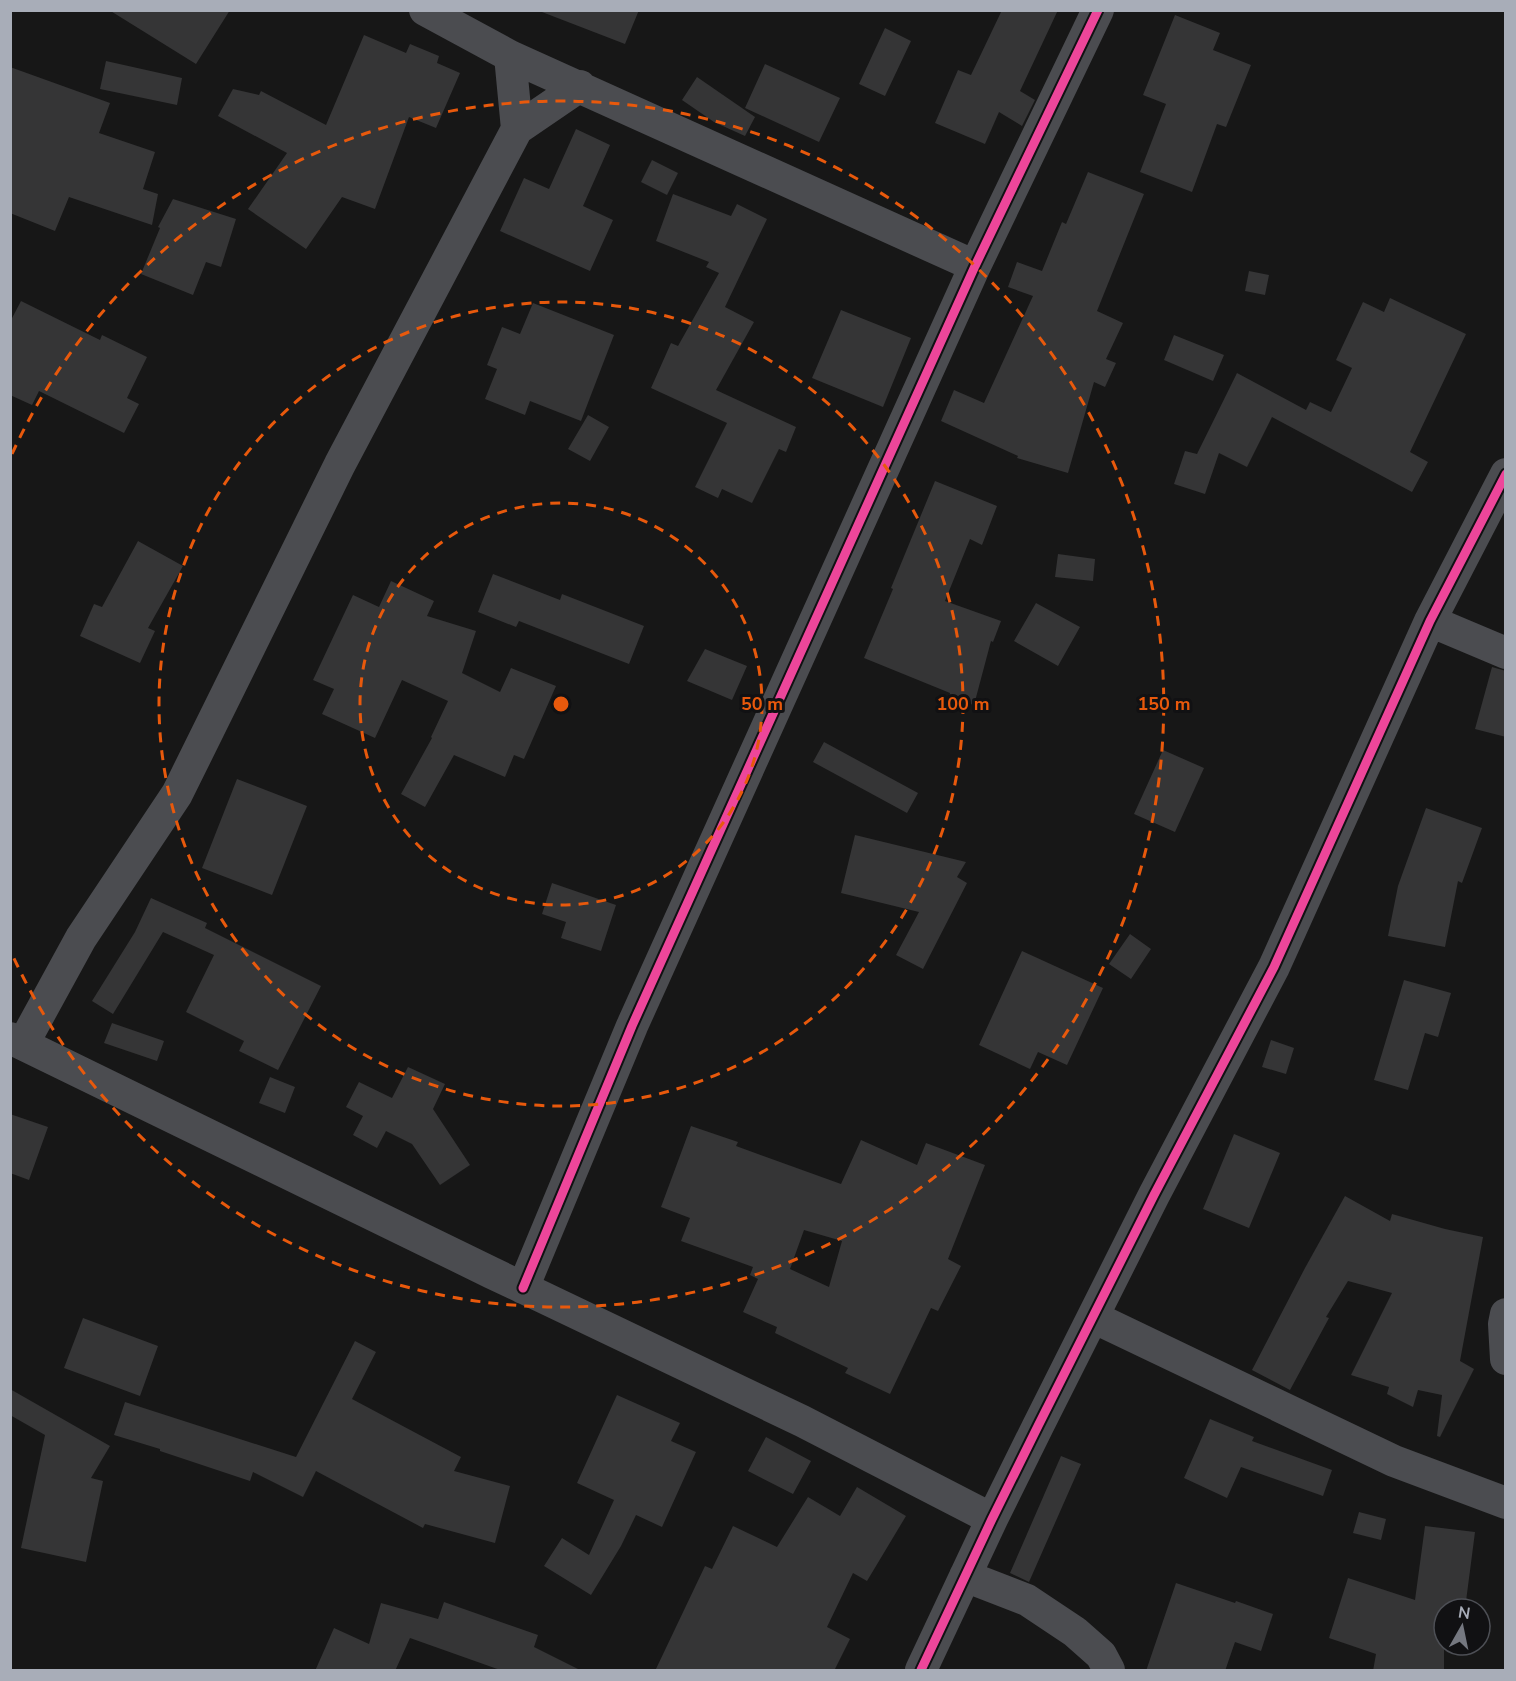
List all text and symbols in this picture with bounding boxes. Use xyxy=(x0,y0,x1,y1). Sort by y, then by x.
text: 50 m xyxy=(741,692,783,716)
text: 100 m xyxy=(936,692,990,716)
text: 150 m xyxy=(1137,692,1191,716)
centre of rings xyxy=(551,694,571,714)
north arrow xyxy=(1432,1597,1492,1657)
text: N xyxy=(1457,1601,1472,1625)

